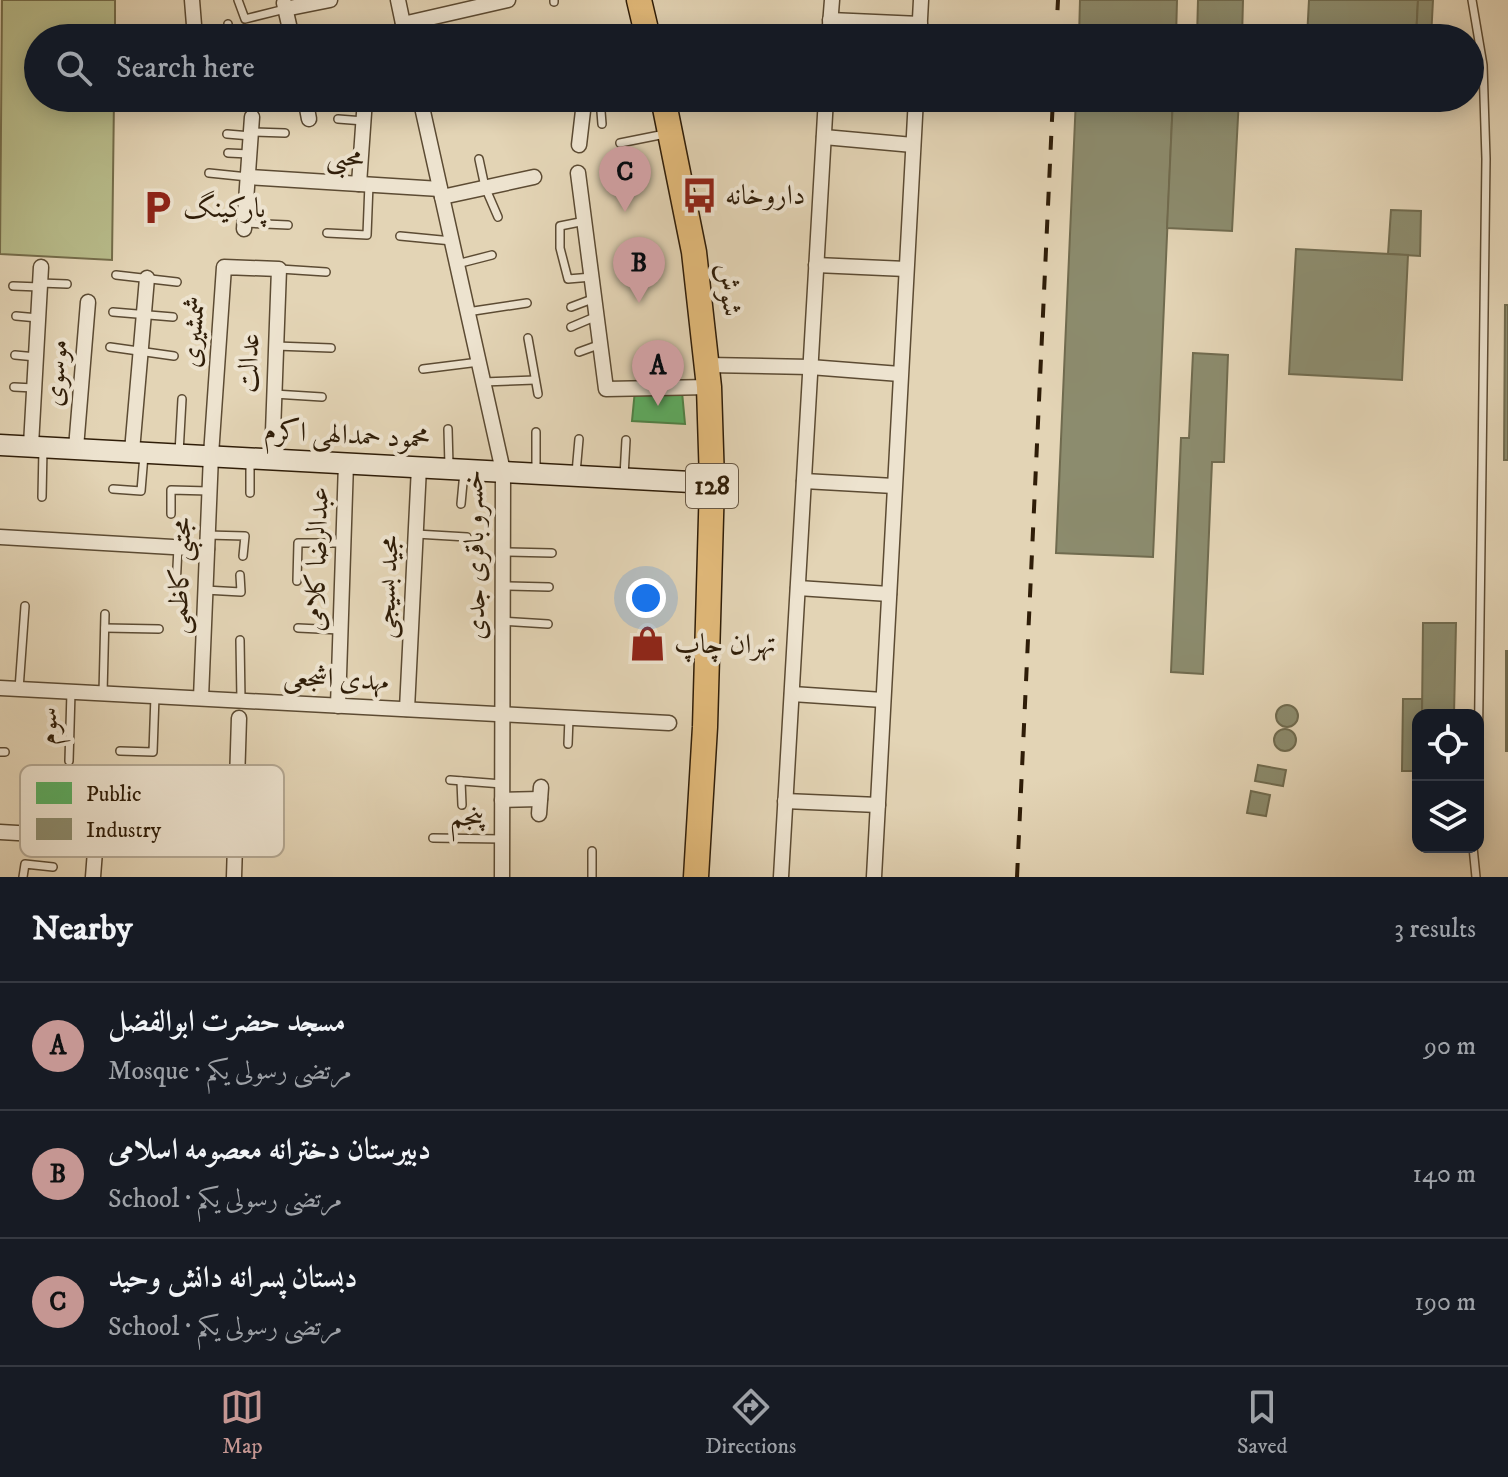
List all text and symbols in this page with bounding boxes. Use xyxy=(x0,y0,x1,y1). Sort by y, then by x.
search box xyxy=(24,24,1484,112)
icon: search xyxy=(52,46,96,90)
text: Search here xyxy=(116,50,255,87)
street label: محبی xyxy=(325,138,365,180)
pin: C xyxy=(599,146,651,212)
bus stop icon: داروخانه xyxy=(680,176,718,214)
place label: داروخانه xyxy=(725,178,805,213)
parking icon: پارکینگ xyxy=(138,189,176,227)
place label: پارکینگ xyxy=(183,190,267,228)
pin: B xyxy=(613,237,665,303)
street label: شوش xyxy=(708,261,750,319)
street label: شمشیری xyxy=(173,295,213,369)
street label: عدالت xyxy=(230,333,268,393)
street label: موسوی xyxy=(36,338,76,408)
pin: A xyxy=(632,340,684,406)
street label: محمود حمدالهی اکرم xyxy=(263,413,431,463)
road number: 128 xyxy=(686,464,738,508)
street label: خسرو باقری جدی xyxy=(456,470,494,640)
street label: عبدالرضا کلامی xyxy=(297,486,337,632)
street label: مجتبی کاظمی xyxy=(160,517,204,635)
street label: مجید بسیجی xyxy=(367,535,408,639)
your location xyxy=(626,578,666,618)
shop icon: تهران چاپ xyxy=(629,625,667,663)
place label: تهران چاپ xyxy=(674,627,776,663)
street label: مهدی اشجعی xyxy=(282,659,390,699)
street label: سوم xyxy=(30,707,72,746)
map controls xyxy=(1412,709,1484,853)
button: locate xyxy=(1412,709,1484,781)
legend xyxy=(20,765,284,857)
text: Public xyxy=(86,781,141,808)
button: layers xyxy=(1412,781,1484,853)
street label: پنجم xyxy=(450,799,487,843)
text: Industry xyxy=(86,817,162,844)
text: Nearby xyxy=(32,908,133,950)
text: 3 results xyxy=(1394,913,1476,946)
text: مسجد حضرت ابوالفضل xyxy=(108,1004,346,1041)
text: A xyxy=(50,1030,66,1063)
text: 90 m xyxy=(1424,1030,1476,1063)
text: Mosque · مرتضی رسولی یکم xyxy=(108,1055,352,1088)
text: دبیرستان دخترانه معصومه اسلامی xyxy=(108,1132,431,1169)
text: B xyxy=(50,1158,66,1191)
text: 140 m xyxy=(1412,1158,1476,1191)
text: School · مرتضی رسولی یکم xyxy=(108,1183,342,1216)
text: دبستان پسرانه دانش وحید xyxy=(108,1260,357,1297)
text: C xyxy=(49,1286,67,1319)
text: 190 m xyxy=(1414,1286,1476,1319)
text: School · مرتضی رسولی یکم xyxy=(108,1311,342,1344)
tab: Map xyxy=(220,1385,264,1460)
tab: Directions xyxy=(705,1385,796,1460)
tab: Saved xyxy=(1237,1385,1288,1460)

